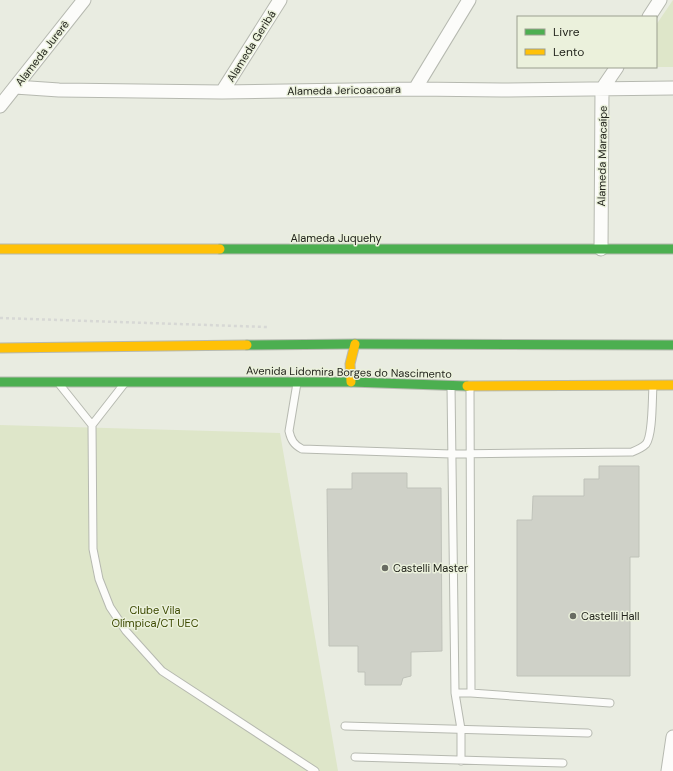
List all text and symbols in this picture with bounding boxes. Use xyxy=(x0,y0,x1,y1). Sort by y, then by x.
street label: Alameda Geribá xyxy=(223,8,279,84)
legend xyxy=(517,16,657,68)
street label: Alameda Jurerê xyxy=(12,17,72,89)
text: Livre xyxy=(553,24,580,40)
text: Lento xyxy=(553,44,584,60)
street label: Alameda Jericoacoara xyxy=(287,82,401,98)
street label: Alameda Maracaípe xyxy=(594,106,610,206)
street label: Alameda Juquehy xyxy=(290,231,382,245)
street label: Avenida Lidomira Borges do Nascimento xyxy=(246,363,452,381)
place label: Castelli Master xyxy=(393,561,468,575)
marker: Castelli Master xyxy=(380,563,390,573)
park label: Clube Vila Olímpica/CT UEC xyxy=(111,603,199,630)
place label: Castelli Hall xyxy=(581,609,639,623)
marker: Castelli Hall xyxy=(568,611,578,621)

